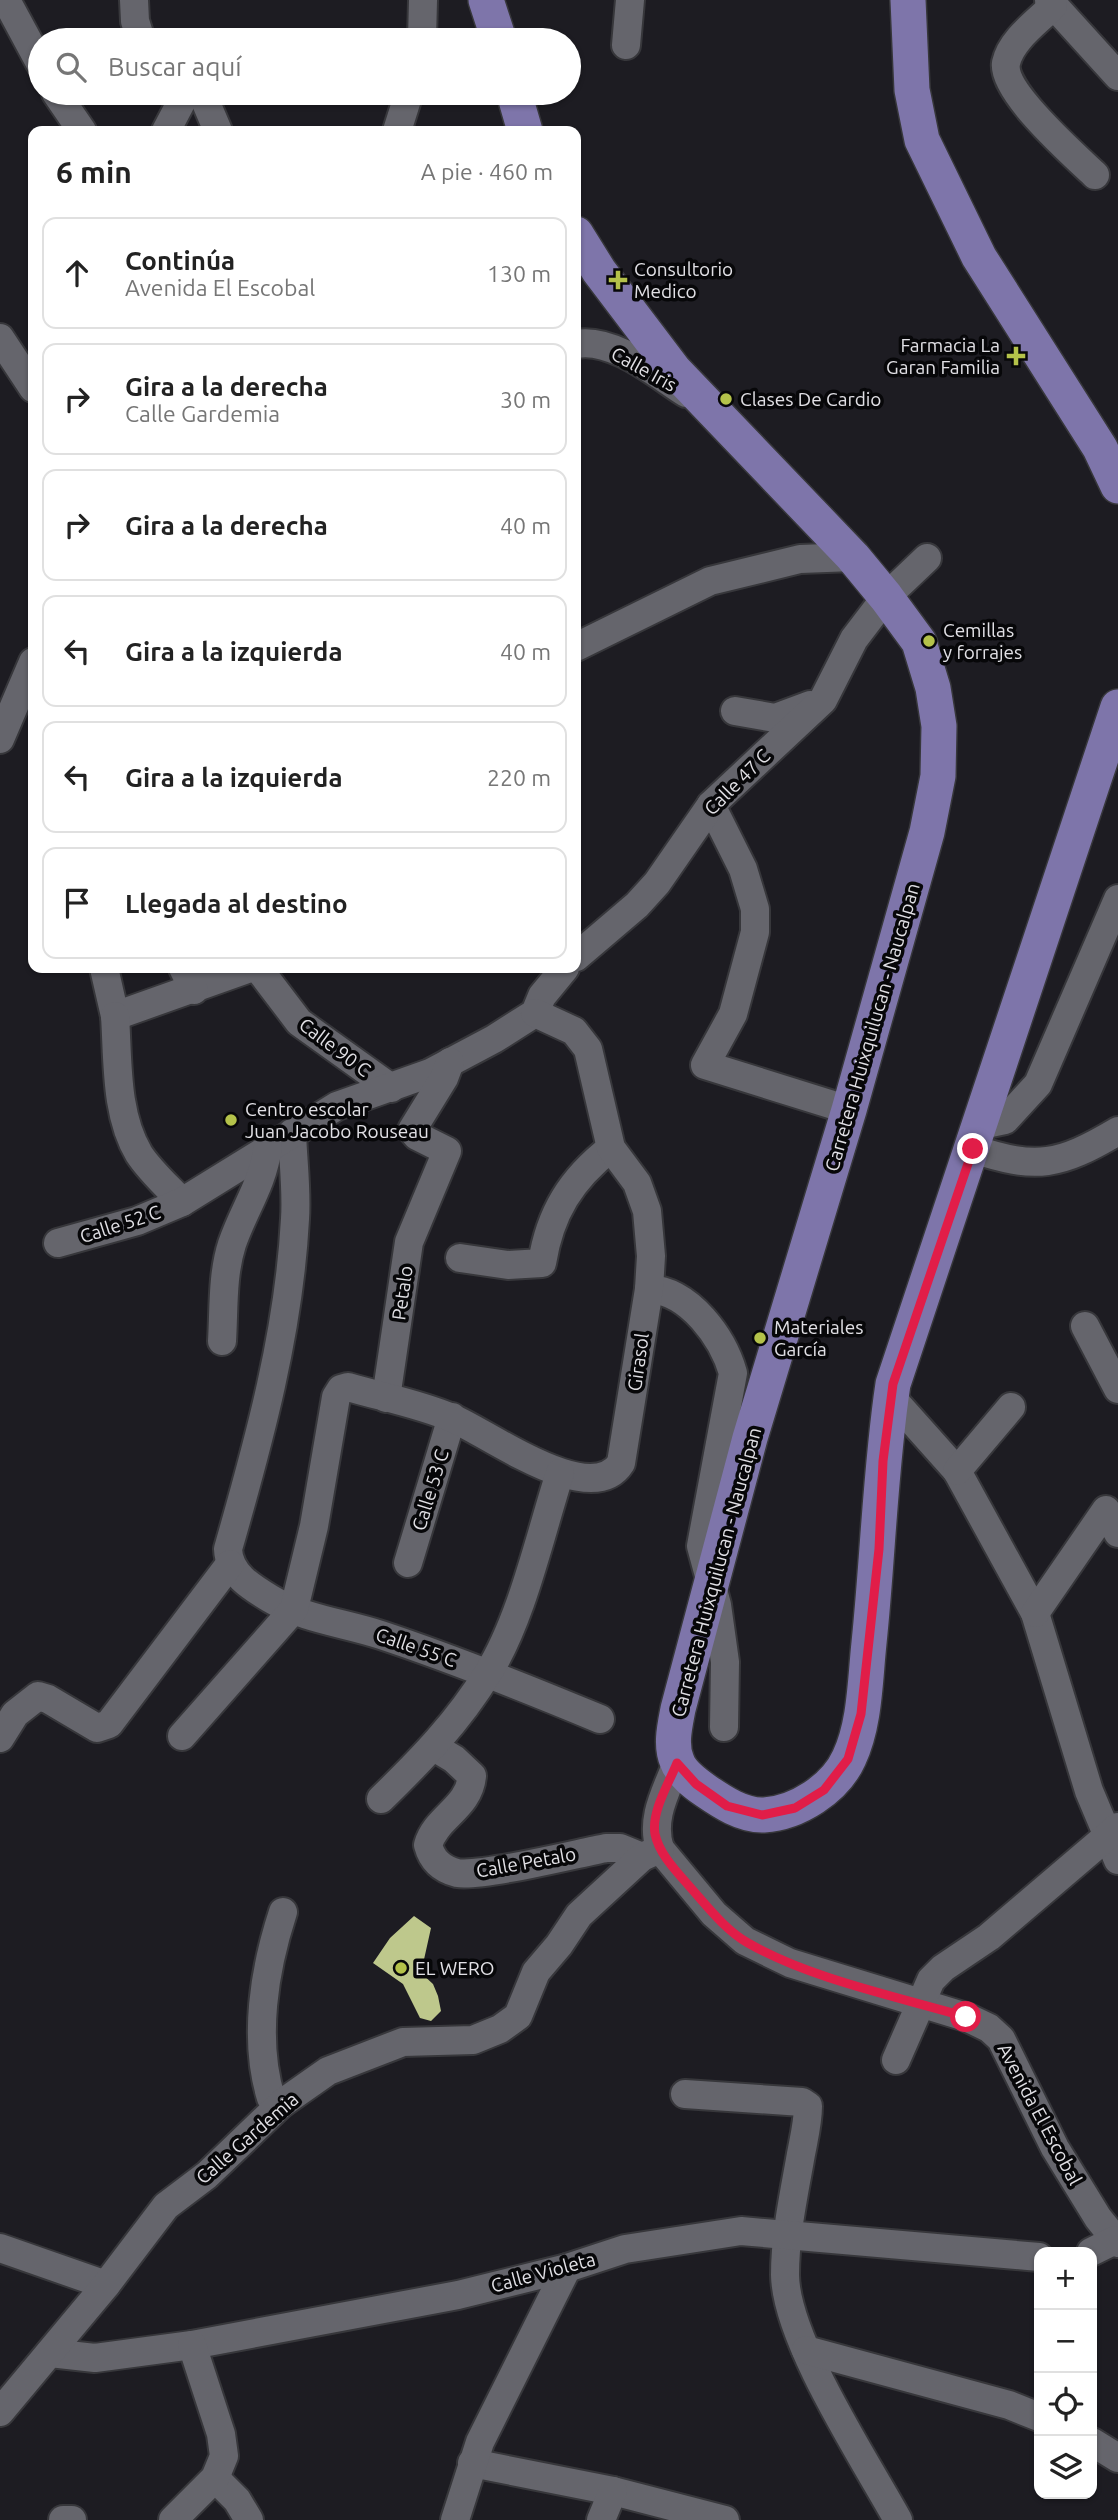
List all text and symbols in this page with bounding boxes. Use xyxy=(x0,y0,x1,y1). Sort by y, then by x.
search box xyxy=(28,28,581,105)
icon: search xyxy=(52,48,90,86)
text: Buscar aquí xyxy=(108,52,242,81)
text: 6 min xyxy=(56,155,132,189)
text: A pie · 460 m xyxy=(421,159,553,184)
text: Continúa xyxy=(125,246,235,275)
icon: ahead xyxy=(58,254,96,292)
place label: Consultorio Medico xyxy=(634,258,733,302)
text: 130 m xyxy=(487,261,551,286)
marker: Consultorio Medico xyxy=(608,270,628,290)
text: Avenida El Escobal xyxy=(125,275,315,300)
place label: Farmacia La Garan Familia xyxy=(886,334,1000,378)
street label: Calle Iris xyxy=(608,342,680,396)
marker: Farmacia La Garan Familia xyxy=(1006,346,1026,366)
text: Gira a la derecha xyxy=(125,372,328,401)
icon: right xyxy=(58,380,96,418)
text: 30 m xyxy=(500,387,551,412)
place label: Clases De Cardio xyxy=(740,388,881,410)
marker: Clases De Cardio xyxy=(718,391,734,407)
text: Calle Gardemia xyxy=(125,401,280,426)
icon: right xyxy=(58,506,96,544)
text: Gira a la derecha xyxy=(125,511,328,540)
text: 40 m xyxy=(500,513,551,538)
place label: Cemillas y forrajes xyxy=(943,619,1022,663)
icon: left xyxy=(58,632,96,670)
marker: Cemillas y forrajes xyxy=(921,633,937,649)
text: Gira a la izquierda xyxy=(125,637,343,666)
text: 40 m xyxy=(500,639,551,664)
street label: Calle 47 C xyxy=(700,744,775,819)
icon: left xyxy=(58,758,96,796)
text: Gira a la izquierda xyxy=(125,763,343,792)
text: 220 m xyxy=(487,765,551,790)
street label: Carretera Huixquilucan - Naucalpan xyxy=(820,880,924,1174)
icon: arrive xyxy=(58,884,96,922)
text: Llegada al destino xyxy=(125,889,348,918)
street label: Calle 90 C xyxy=(295,1013,375,1081)
place label: Centro escolar Juan Jacobo Rouseau xyxy=(245,1098,429,1142)
marker: Centro escolar Juan Jacobo Rouseau xyxy=(223,1112,239,1128)
route end xyxy=(957,1133,988,1164)
street label: Calle 52 C xyxy=(77,1201,164,1247)
street label: Petalo xyxy=(387,1264,417,1322)
place label: Materiales García xyxy=(774,1316,864,1360)
marker: Materiales García xyxy=(752,1330,768,1346)
street label: Girasol xyxy=(623,1331,653,1393)
street label: Carretera Huixquilucan - Naucalpan xyxy=(667,1425,765,1719)
street label: Calle 53 C xyxy=(407,1446,453,1533)
street label: Calle 55 C xyxy=(373,1623,459,1671)
street label: Calle Petalo xyxy=(474,1842,578,1882)
place label: EL WERO xyxy=(415,1957,494,1979)
marker: EL WERO xyxy=(393,1960,409,1976)
route start xyxy=(950,2001,981,2032)
street label: Avenida El Escobal xyxy=(993,2039,1087,2189)
street label: Calle Gardemia xyxy=(191,2088,303,2188)
street label: Calle Violeta xyxy=(488,2247,598,2297)
map controls xyxy=(1034,2247,1097,2499)
button: + xyxy=(1034,2247,1097,2310)
button: − xyxy=(1034,2310,1097,2373)
button: locate xyxy=(1034,2373,1097,2436)
button: layers xyxy=(1034,2436,1097,2499)

